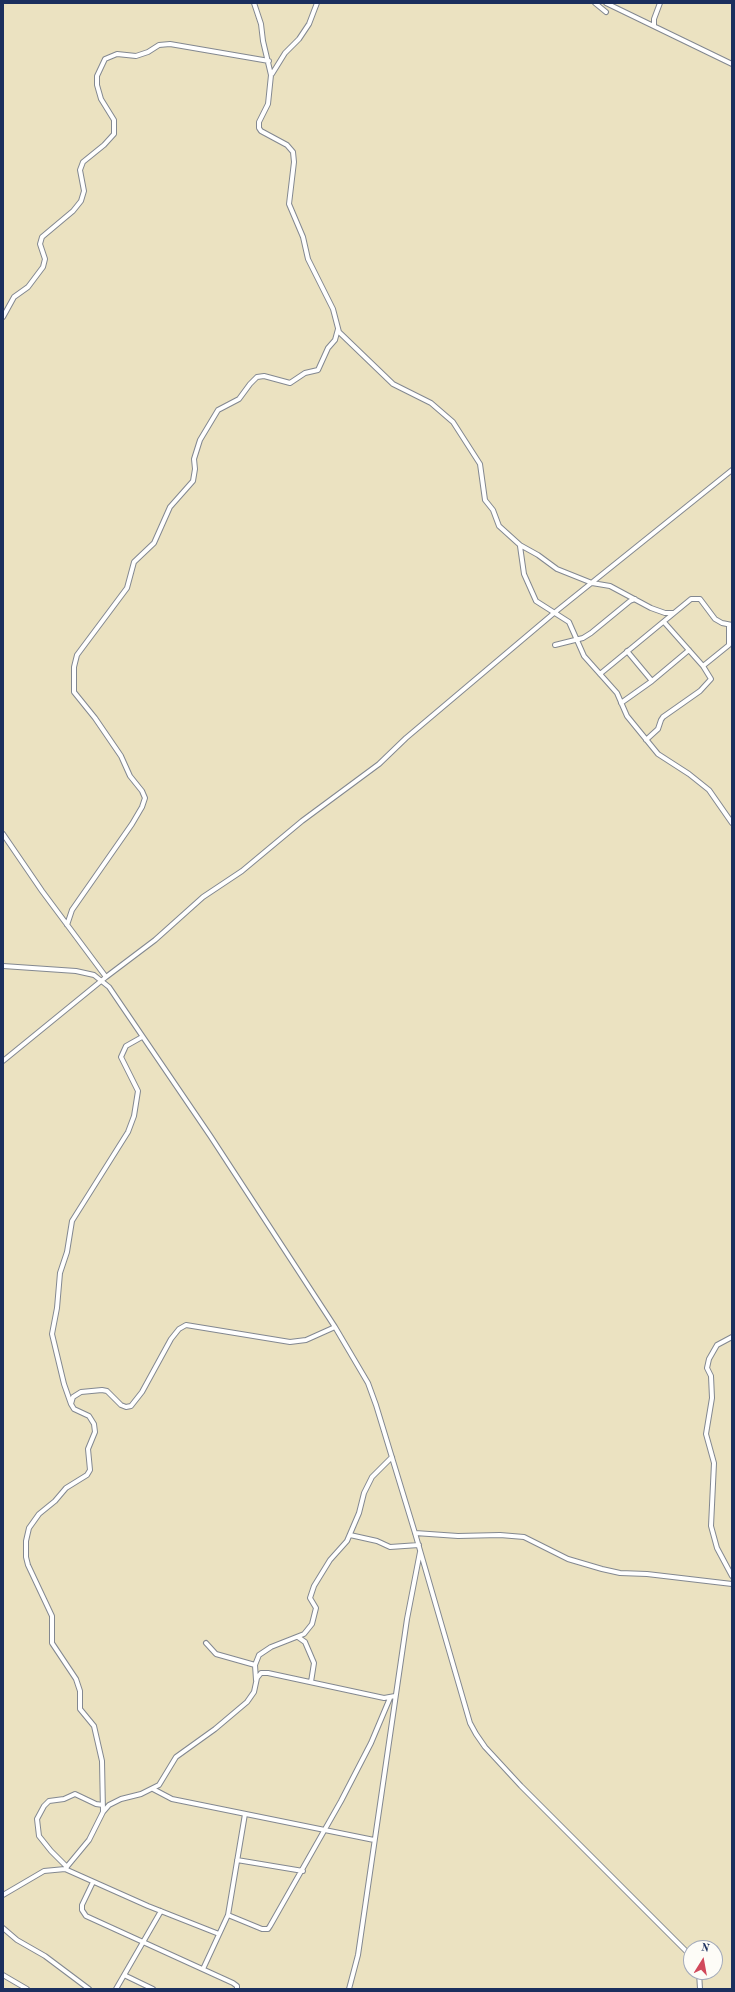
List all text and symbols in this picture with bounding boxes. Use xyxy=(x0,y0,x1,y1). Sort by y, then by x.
north arrow xyxy=(683,1940,723,1980)
text: N xyxy=(700,1943,710,1955)

